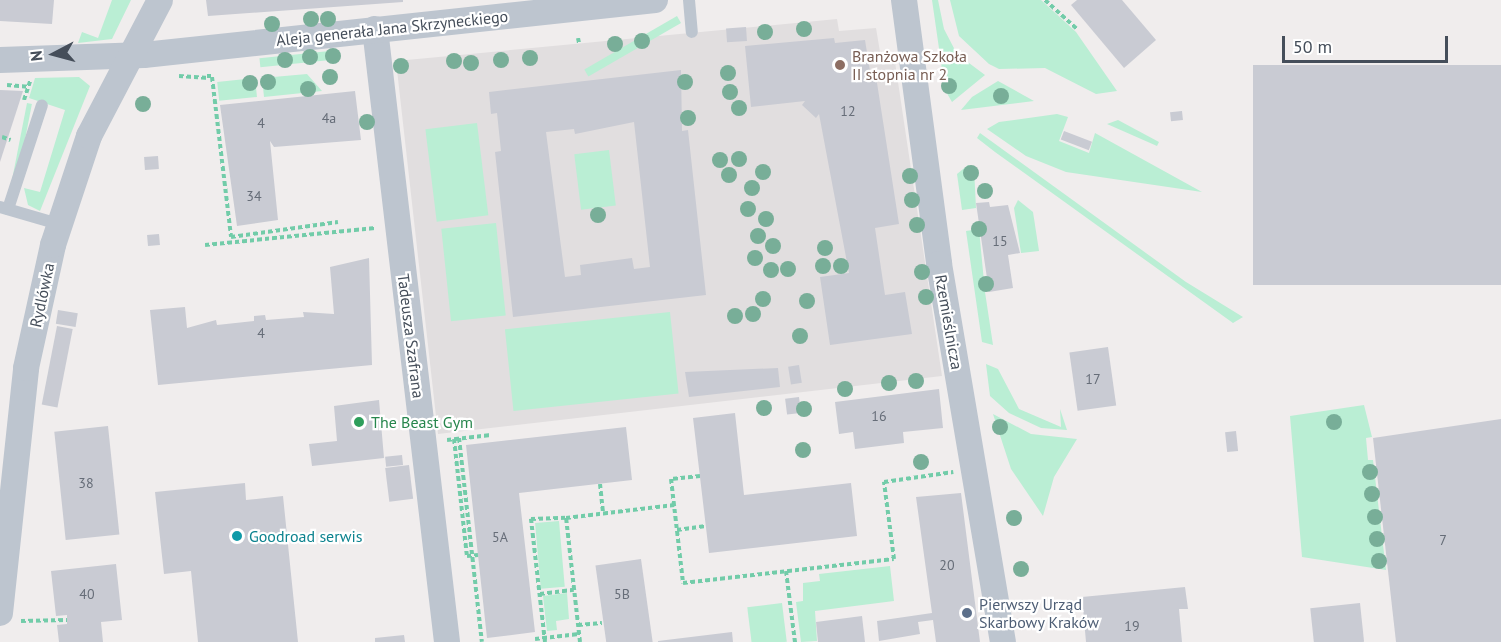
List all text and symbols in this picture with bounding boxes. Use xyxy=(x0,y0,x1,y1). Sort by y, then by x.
street label: Aleja generała Jana Skrzyneckiego xyxy=(275,6,509,50)
north arrow xyxy=(24,24,84,84)
scale bar xyxy=(1285,24,1452,62)
text: 50 m xyxy=(1293,35,1332,58)
place label: Branżowa Szkoła II stopnia nr 2 xyxy=(852,46,967,84)
text: N xyxy=(26,50,47,62)
marker: Branżowa Szkoła II stopnia nr 2 xyxy=(833,58,847,72)
house number: 12 xyxy=(840,103,856,119)
house number: 4a xyxy=(322,110,336,126)
house number: 4 xyxy=(257,115,265,131)
house number: 34 xyxy=(246,188,262,204)
house number: 15 xyxy=(992,233,1008,249)
street label: Rydlówka xyxy=(26,261,58,329)
street label: Tadeusza Szafrana xyxy=(394,273,428,399)
street label: Rzemieślnicza xyxy=(931,273,967,371)
house number: 4 xyxy=(257,325,265,341)
house number: 17 xyxy=(1085,371,1101,387)
house number: 16 xyxy=(871,408,887,424)
place label: The Beast Gym xyxy=(371,412,473,432)
marker: The Beast Gym xyxy=(352,415,366,429)
house number: 38 xyxy=(78,475,94,491)
place label: Goodroad serwis xyxy=(249,526,362,546)
marker: Goodroad serwis xyxy=(230,529,244,543)
house number: 5A xyxy=(492,529,508,545)
house number: 7 xyxy=(1439,532,1447,548)
house number: 20 xyxy=(939,557,955,573)
house number: 40 xyxy=(79,586,95,602)
house number: 5B xyxy=(614,586,630,602)
place label: Pierwszy Urząd Skarbowy Kraków xyxy=(979,594,1099,632)
marker: Pierwszy Urząd Skarbowy Kraków xyxy=(960,606,974,620)
house number: 19 xyxy=(1124,618,1140,634)

